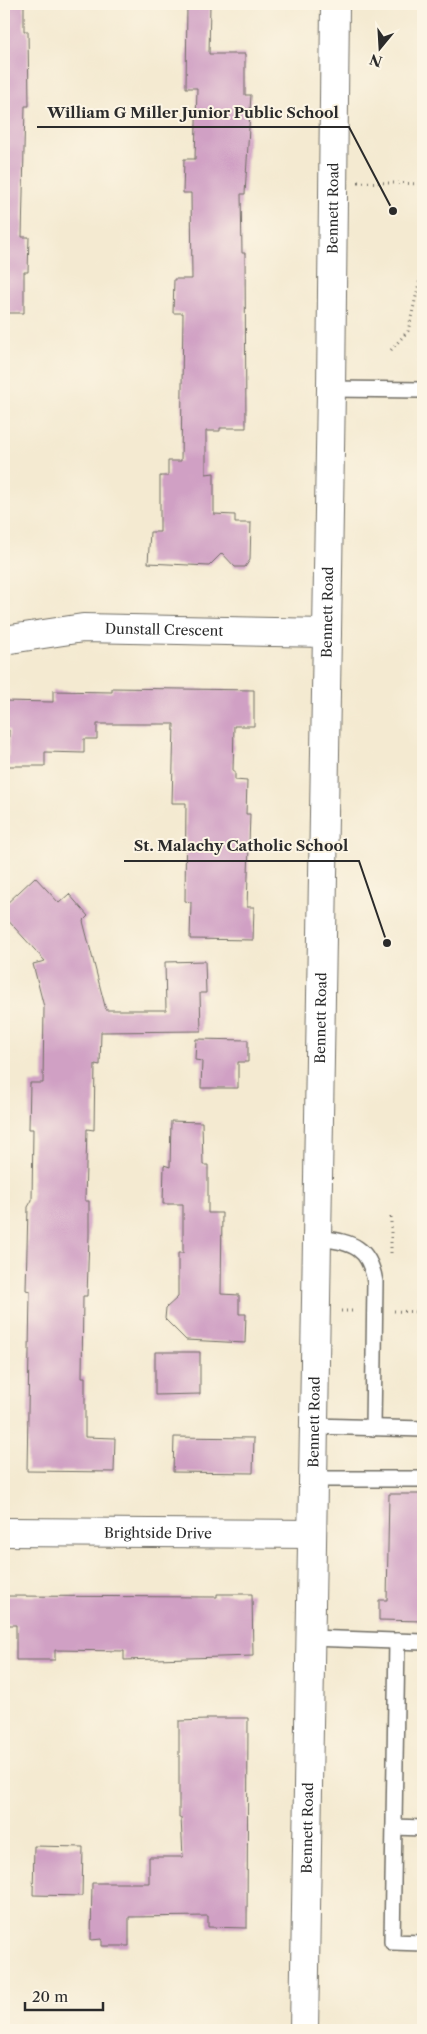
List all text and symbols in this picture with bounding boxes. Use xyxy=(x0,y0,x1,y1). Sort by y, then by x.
north arrow xyxy=(354,22,404,72)
text: N xyxy=(367,50,385,71)
callout: William G Miller Junior Public School xyxy=(37,97,349,127)
text: William G Miller Junior Public School xyxy=(46,103,339,122)
street label: Bennett Road xyxy=(323,162,342,254)
street label: Bennett Road xyxy=(318,566,337,658)
street label: Dunstall Crescent xyxy=(105,619,224,640)
callout: St. Malachy Catholic School xyxy=(124,831,359,861)
text: St. Malachy Catholic School xyxy=(134,836,348,855)
street label: Bennett Road xyxy=(311,972,330,1064)
street label: Bennett Road xyxy=(304,1376,324,1468)
street label: Brightside Drive xyxy=(104,1524,212,1542)
street label: Bennett Road xyxy=(298,1782,317,1874)
scale bar xyxy=(25,1979,102,2011)
text: 20 m xyxy=(32,1987,68,2006)

